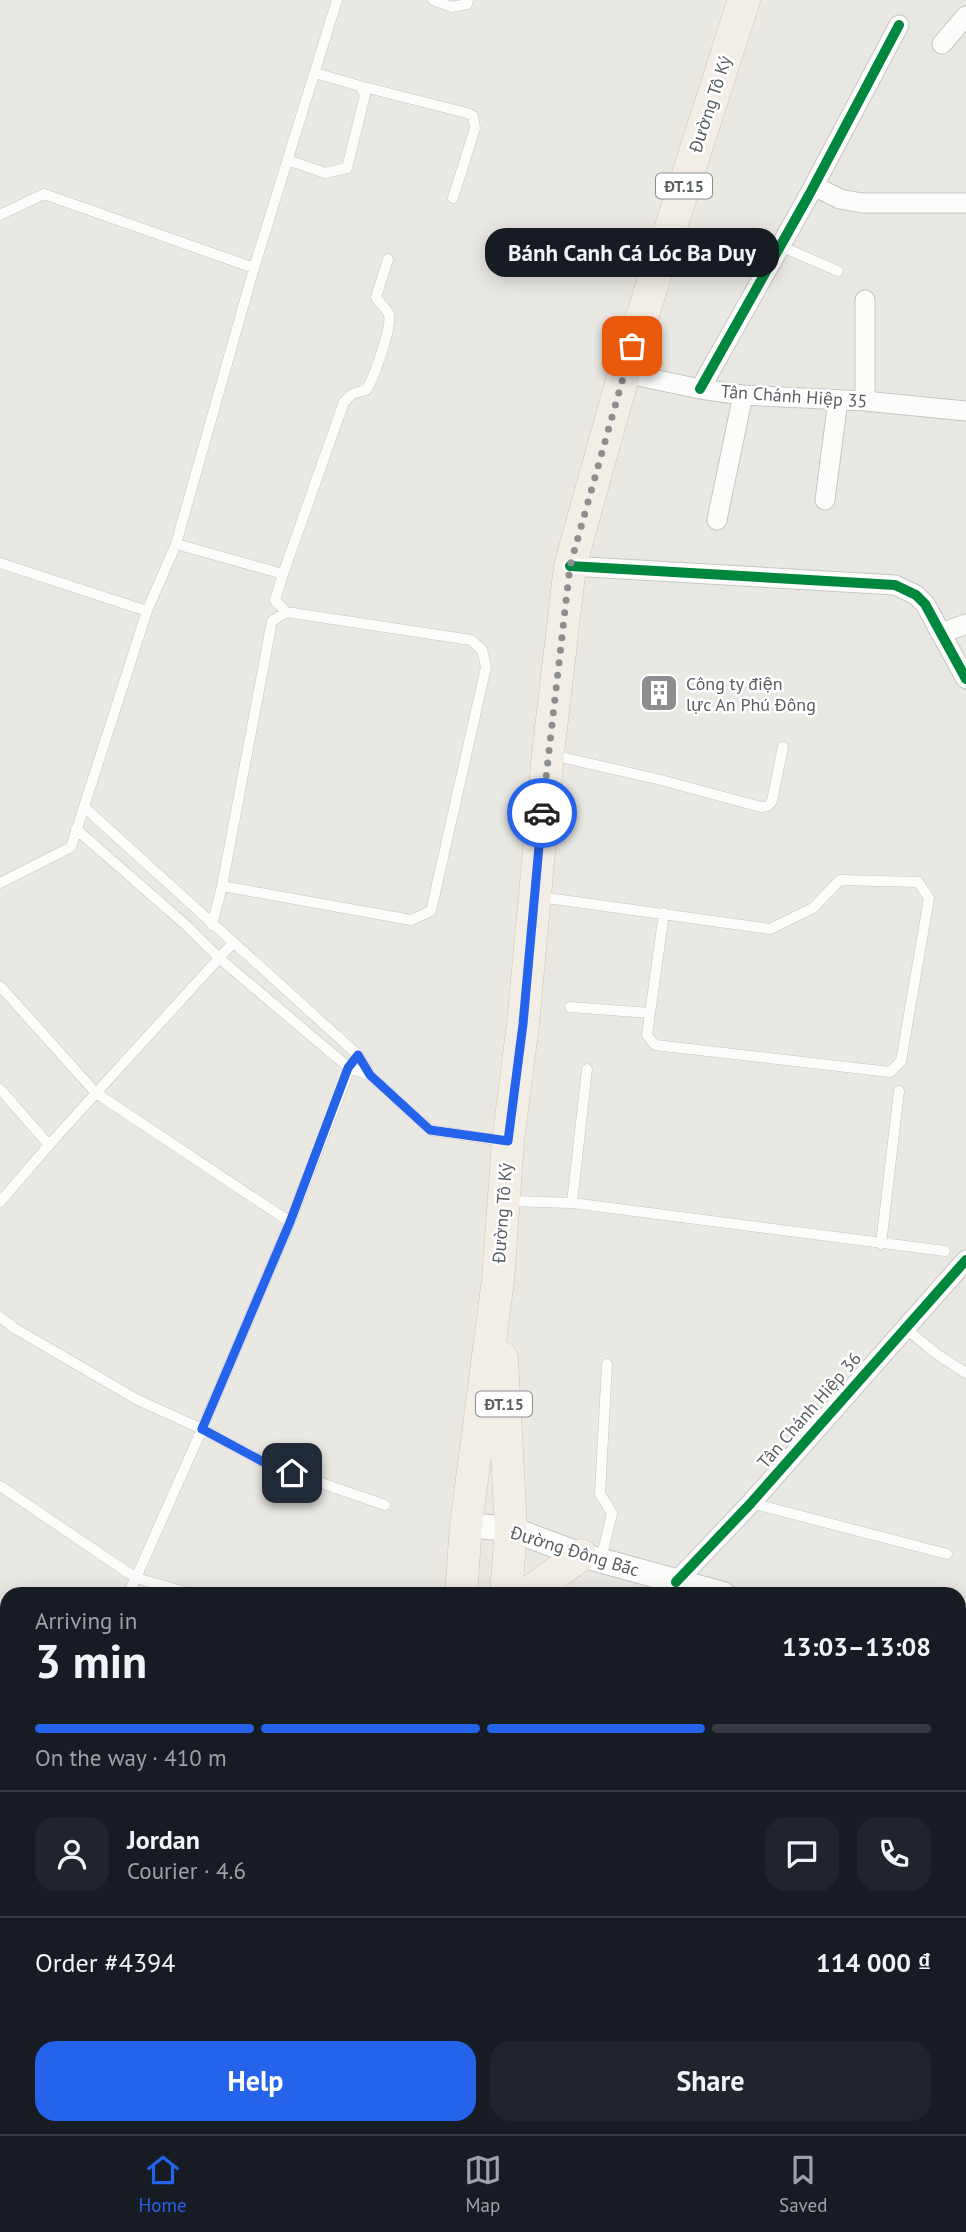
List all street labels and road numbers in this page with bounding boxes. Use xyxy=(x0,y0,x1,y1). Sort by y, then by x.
street label: Đường Tô Ký xyxy=(683,52,737,156)
road number: ĐT.15 xyxy=(656,174,712,198)
street label: Tân Chánh Hiệp 35 xyxy=(720,379,868,413)
street label: Đường Tô Ký xyxy=(487,1161,517,1265)
street label: Tân Chánh Hiệp 36 xyxy=(752,1347,866,1473)
road number: ĐT.15 xyxy=(476,1392,532,1416)
street label: Đường Đông Bắc xyxy=(507,1520,642,1581)

